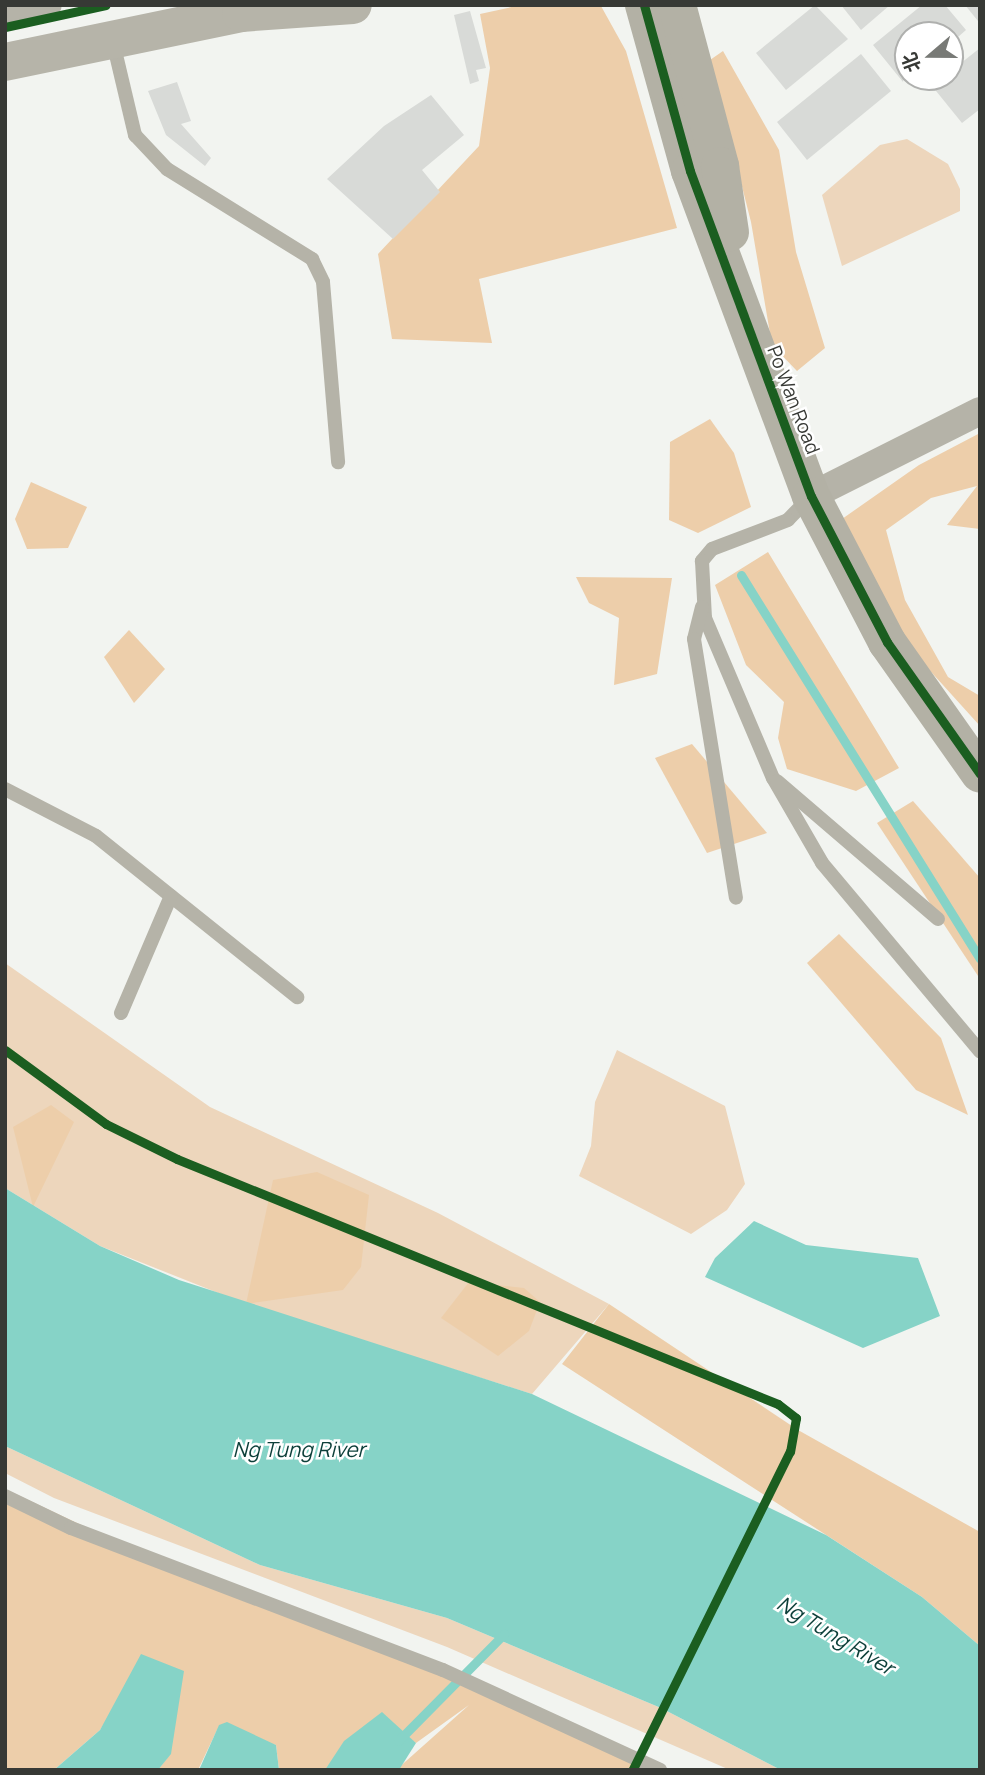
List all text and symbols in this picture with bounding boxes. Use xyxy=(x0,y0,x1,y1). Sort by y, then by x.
north arrow xyxy=(894,21,964,91)
text: 北 xyxy=(896,49,927,76)
street label: Po Wan Road xyxy=(762,343,824,457)
water label: Ng Tung River xyxy=(233,1436,365,1462)
water label: Ng Tung River xyxy=(773,1590,899,1680)

